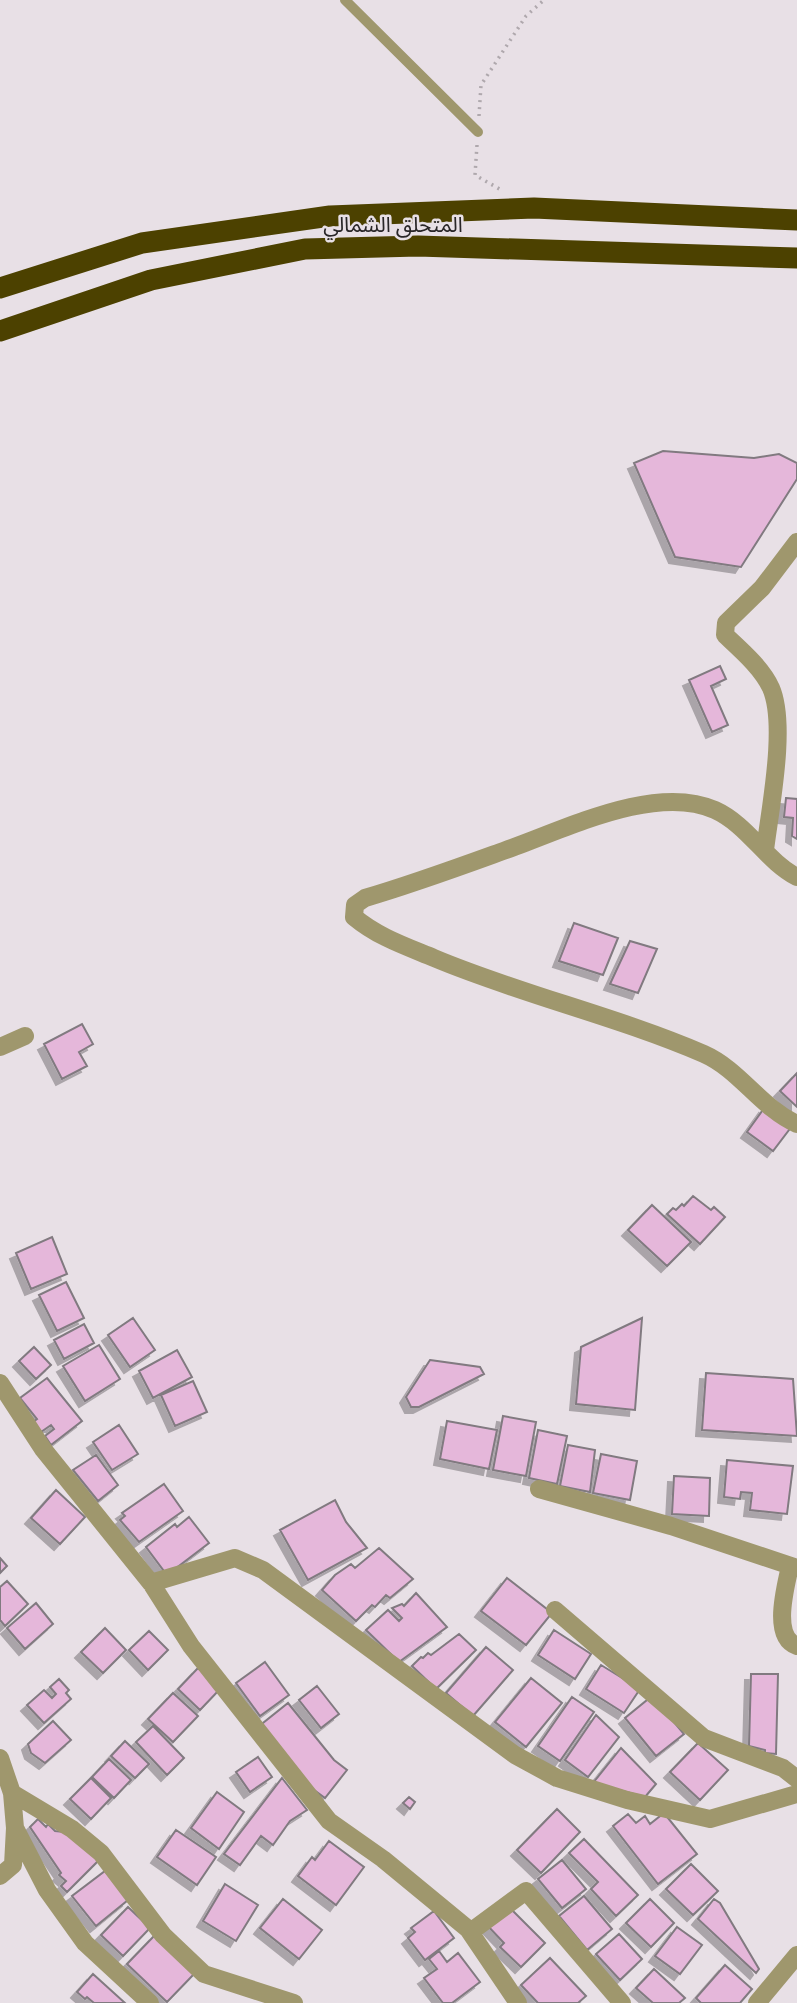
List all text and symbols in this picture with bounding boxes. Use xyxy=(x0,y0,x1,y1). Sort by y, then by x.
street label: المتحلق الشمالي xyxy=(323,212,463,240)

